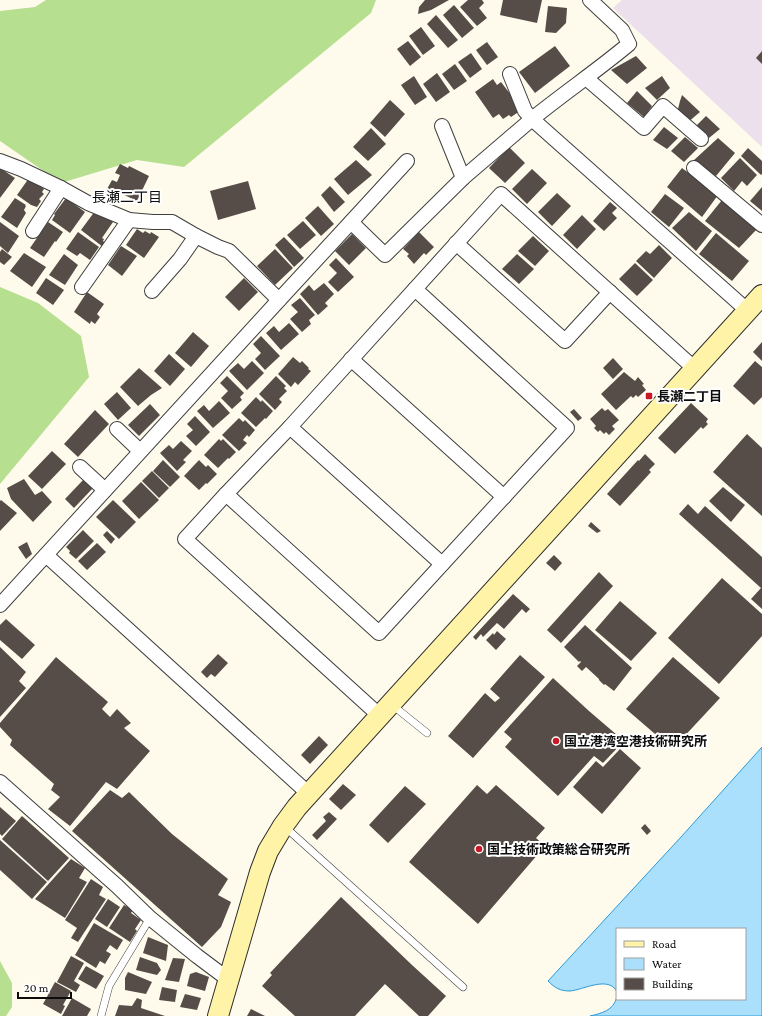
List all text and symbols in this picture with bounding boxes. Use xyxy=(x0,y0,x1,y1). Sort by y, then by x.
district label: 長瀬二丁目 xyxy=(92,189,162,205)
place label: 長瀬二丁目 xyxy=(657,389,722,404)
marker: 長瀬二丁目 xyxy=(644,391,654,401)
place label: 国立港湾空港技術研究所 xyxy=(564,734,707,749)
marker: 国立港湾空港技術研究所 xyxy=(551,736,561,746)
place label: 国土技術政策総合研究所 xyxy=(487,842,630,857)
marker: 国土技術政策総合研究所 xyxy=(474,844,484,854)
legend xyxy=(616,928,746,1000)
text: Road xyxy=(652,937,677,951)
text: Water xyxy=(652,957,682,971)
scale bar xyxy=(18,974,71,1000)
text: Building xyxy=(652,977,693,991)
text: 20 m xyxy=(24,981,49,995)

